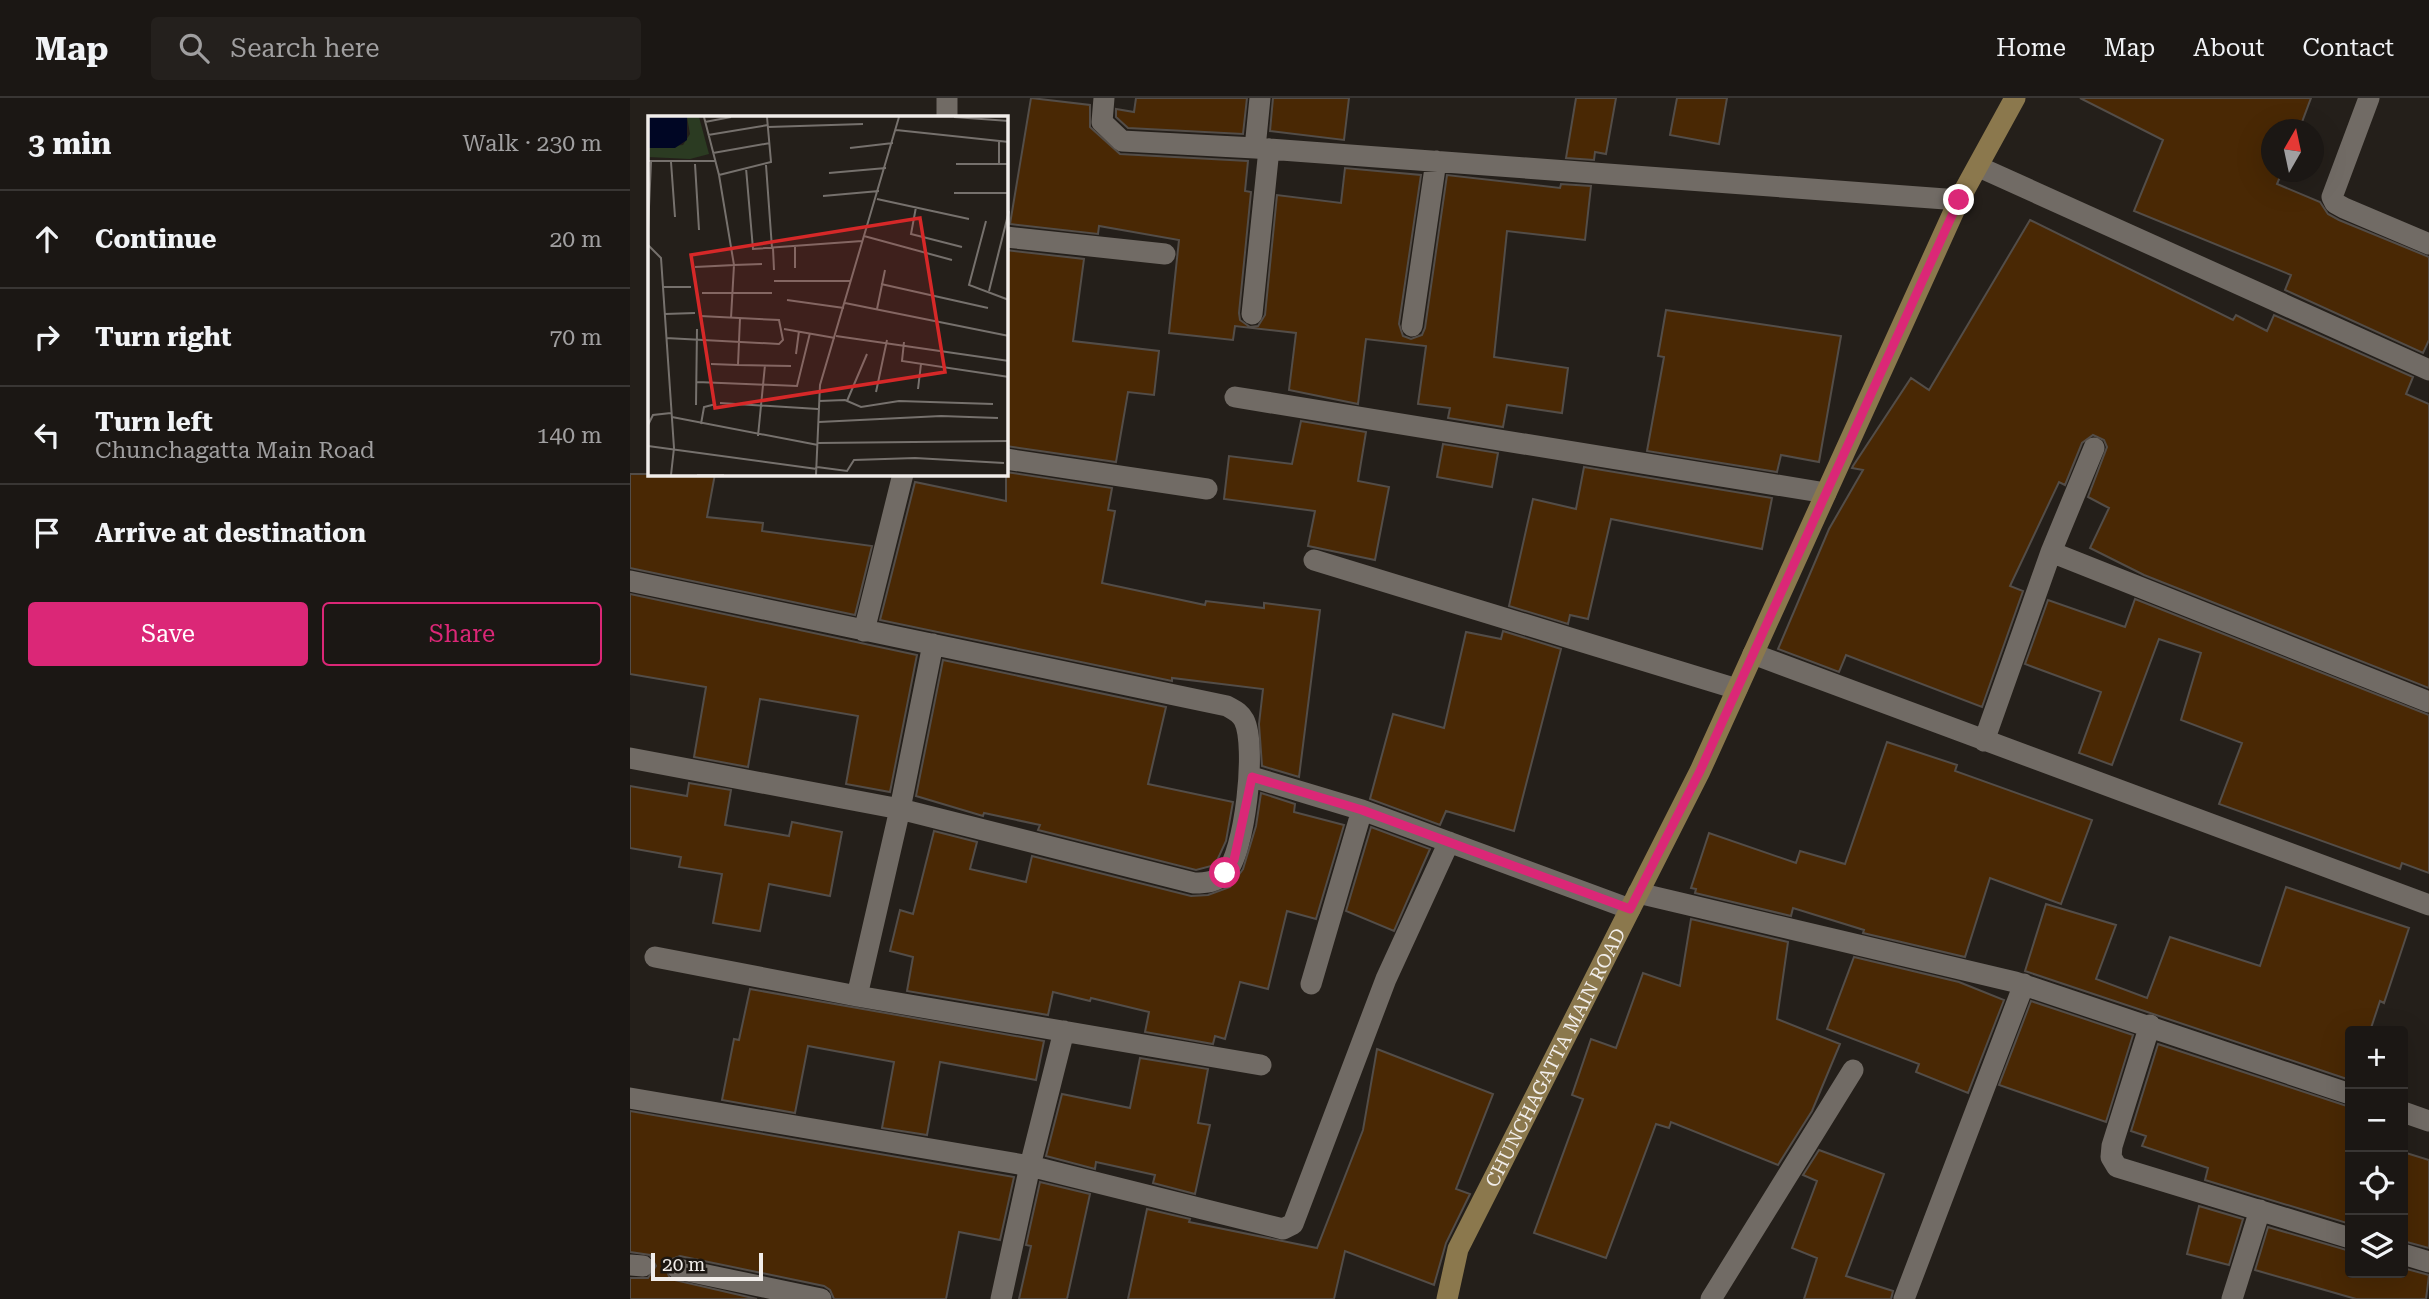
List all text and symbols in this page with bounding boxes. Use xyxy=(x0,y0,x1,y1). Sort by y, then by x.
search box xyxy=(151,17,641,80)
text: Map xyxy=(35,29,109,68)
icon: search xyxy=(175,29,213,67)
text: Search here xyxy=(231,33,380,63)
text: Home xyxy=(1996,34,2066,62)
text: Map xyxy=(2104,34,2155,62)
text: About xyxy=(2193,34,2264,62)
text: Contact xyxy=(2302,34,2394,62)
inset map xyxy=(648,116,1008,476)
north arrow xyxy=(2261,119,2324,182)
text: 3 min xyxy=(28,126,111,161)
text: Walk · 230 m xyxy=(463,130,602,157)
route end xyxy=(1943,184,1974,215)
icon: ahead xyxy=(28,220,66,258)
text: Continue xyxy=(95,224,217,254)
text: 20 m xyxy=(549,226,602,253)
icon: right xyxy=(28,318,66,356)
text: Turn right xyxy=(95,322,231,352)
text: 70 m xyxy=(549,324,602,351)
text: Turn left xyxy=(95,407,213,437)
icon: left xyxy=(28,416,66,454)
text: 140 m xyxy=(537,422,602,449)
text: Chunchagatta Main Road xyxy=(95,437,375,464)
icon: arrive xyxy=(28,514,66,552)
text: Arrive at destination xyxy=(95,518,366,548)
button: Save xyxy=(28,602,308,666)
button: Share xyxy=(322,602,602,666)
route start xyxy=(1209,857,1240,888)
street label: CHUNCHAGATTA MAIN ROAD xyxy=(1480,924,1631,1191)
map controls xyxy=(2345,1026,2408,1278)
button: + xyxy=(2345,1026,2408,1089)
button: − xyxy=(2345,1089,2408,1152)
button: locate xyxy=(2345,1152,2408,1215)
button: layers xyxy=(2345,1215,2408,1278)
scale bar xyxy=(651,1250,763,1282)
text: 20 m xyxy=(662,1253,705,1276)

